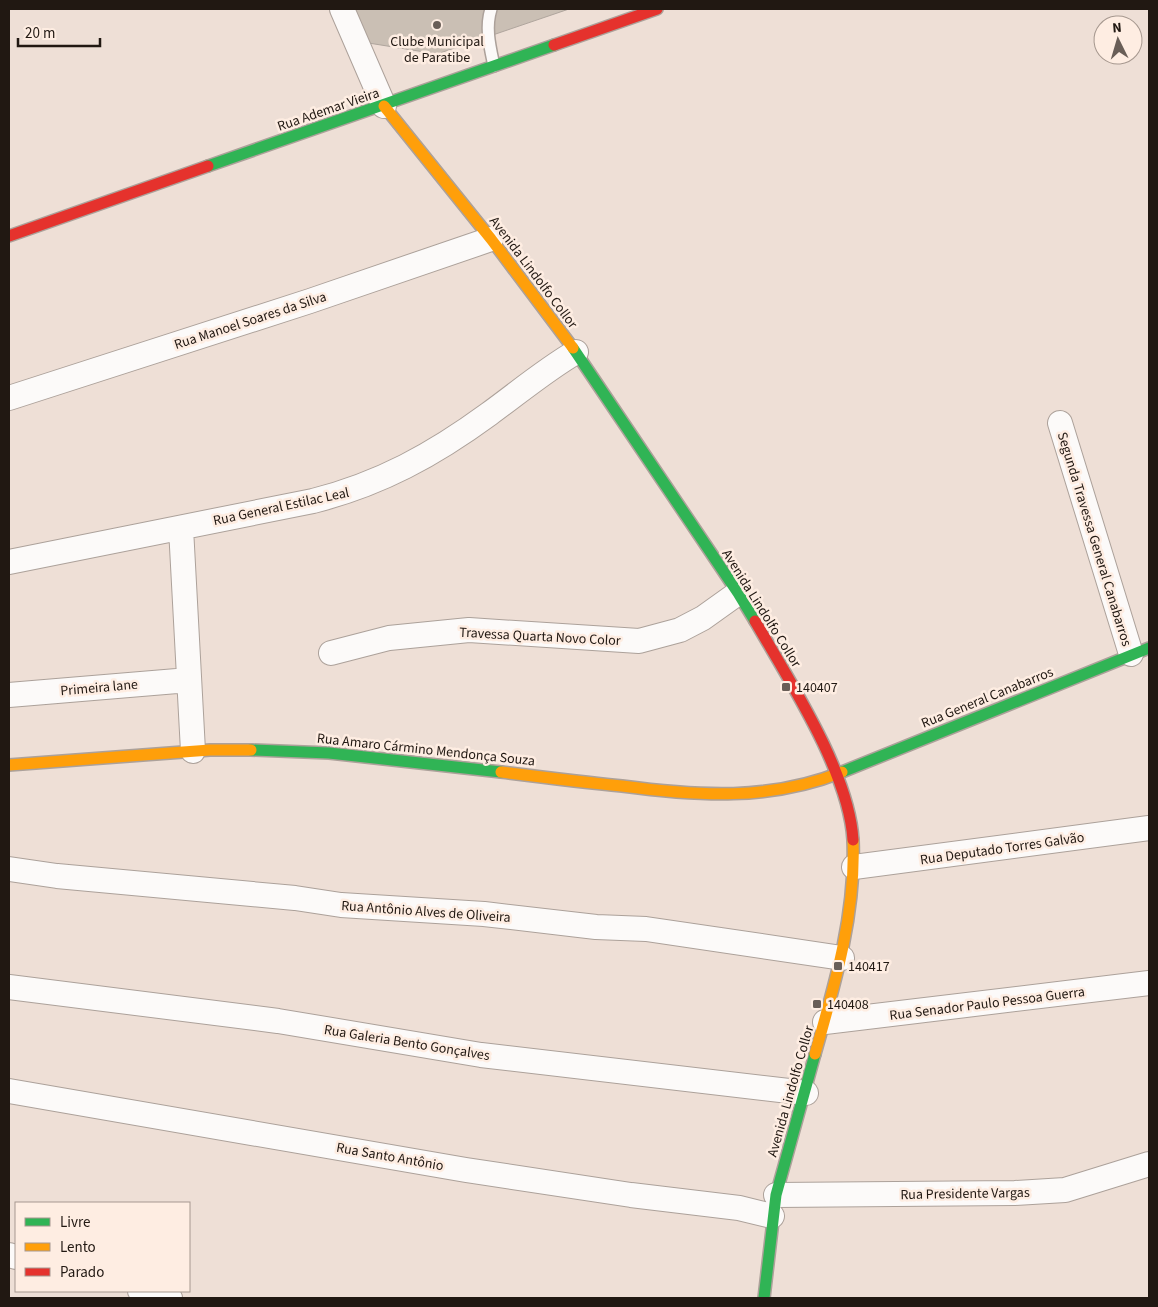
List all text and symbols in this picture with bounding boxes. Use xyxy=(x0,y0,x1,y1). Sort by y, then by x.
scale bar xyxy=(18,15,100,47)
north arrow xyxy=(1093,15,1143,65)
text: N xyxy=(1111,18,1122,38)
marker: Clube Municipal de Paratibe xyxy=(431,19,443,31)
text: 20 m xyxy=(25,23,55,44)
place label: Clube Municipal de Paratibe xyxy=(390,32,484,68)
street label: Rua Ademar Vieira xyxy=(275,83,382,137)
street label: Avenida Lindolfo Collor xyxy=(484,212,582,333)
street label: Rua Manoel Soares da Silva xyxy=(172,287,329,355)
street label: Segunda Travessa General Canabarros xyxy=(1052,430,1136,649)
street label: Rua General Estilac Leal xyxy=(211,483,351,531)
street label: Avenida Lindolfo Collor xyxy=(717,546,806,672)
street label: Travessa Quarta Novo Color xyxy=(459,623,621,651)
street label: Rua General Canabarros xyxy=(918,662,1057,734)
street label: Primeira lane xyxy=(59,675,139,701)
place label: 140407 xyxy=(796,678,838,698)
marker: 140407 xyxy=(780,681,792,693)
street label: Rua Amaro Cármino Mendonça Souza xyxy=(316,729,536,771)
street label: Rua Deputado Torres Galvão xyxy=(919,828,1085,870)
street label: Rua Antônio Alves de Oliveira xyxy=(341,896,511,928)
place label: 140417 xyxy=(848,957,890,977)
marker: 140417 xyxy=(832,960,844,972)
street label: Rua Senador Paulo Pessoa Guerra xyxy=(888,982,1086,1026)
place label: 140408 xyxy=(827,995,869,1015)
marker: 140408 xyxy=(811,998,823,1010)
street label: Rua Galeria Bento Gonçalves xyxy=(322,1020,491,1066)
street label: Avenida Lindolfo Collor xyxy=(763,1023,819,1159)
street label: Rua Santo Antônio xyxy=(335,1138,445,1176)
street label: Rua Presidente Vargas xyxy=(900,1183,1030,1205)
legend xyxy=(15,1202,190,1292)
text: Livre xyxy=(60,1212,90,1233)
text: Lento xyxy=(60,1237,96,1258)
text: Parado xyxy=(60,1262,104,1283)

